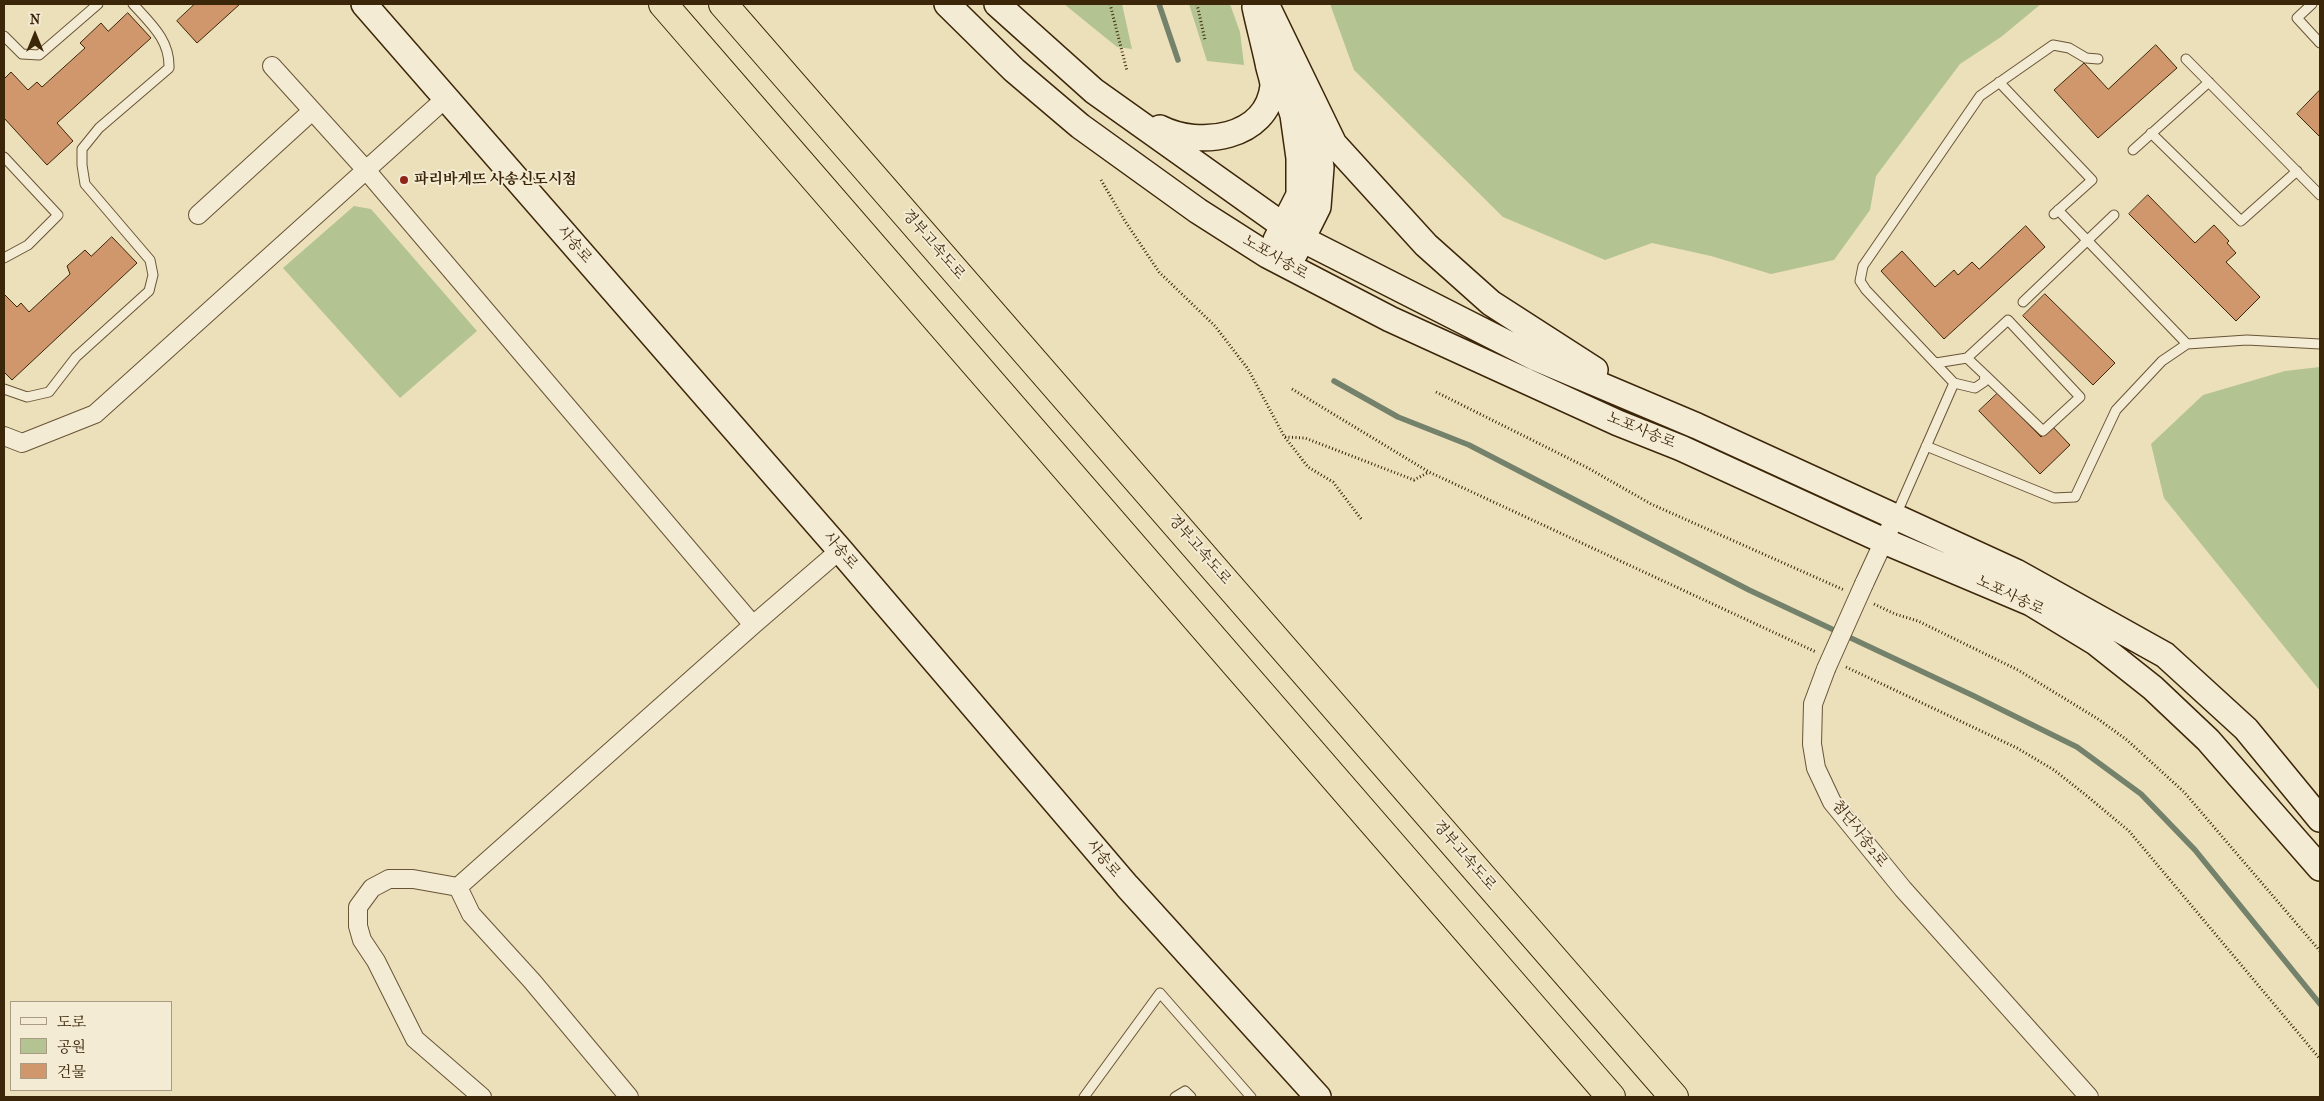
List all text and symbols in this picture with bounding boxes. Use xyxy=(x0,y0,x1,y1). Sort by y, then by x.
north arrow xyxy=(10,10,60,60)
text: N xyxy=(30,11,40,28)
place label: 파리바게뜨 사송신도시점 xyxy=(414,171,577,189)
marker: 파리바게뜨 사송신도시점 xyxy=(398,174,410,186)
street label: 경부고속도로 xyxy=(898,206,968,284)
street label: 사송로 xyxy=(553,223,595,267)
street label: 노포사송로 xyxy=(1239,232,1311,284)
street label: 노포사송로 xyxy=(1604,409,1678,453)
street label: 경부고속도로 xyxy=(1164,511,1234,589)
street label: 사송로 xyxy=(819,529,861,573)
street label: 노포사송로 xyxy=(1973,573,2047,619)
street label: 첨단사송2로 xyxy=(1827,797,1891,871)
street label: 경부고속도로 xyxy=(1429,817,1499,895)
street label: 사송로 xyxy=(1082,837,1124,881)
legend xyxy=(10,1001,172,1091)
text: 도로 xyxy=(57,1013,86,1031)
text: 공원 xyxy=(57,1038,86,1056)
text: 건물 xyxy=(57,1063,86,1081)

